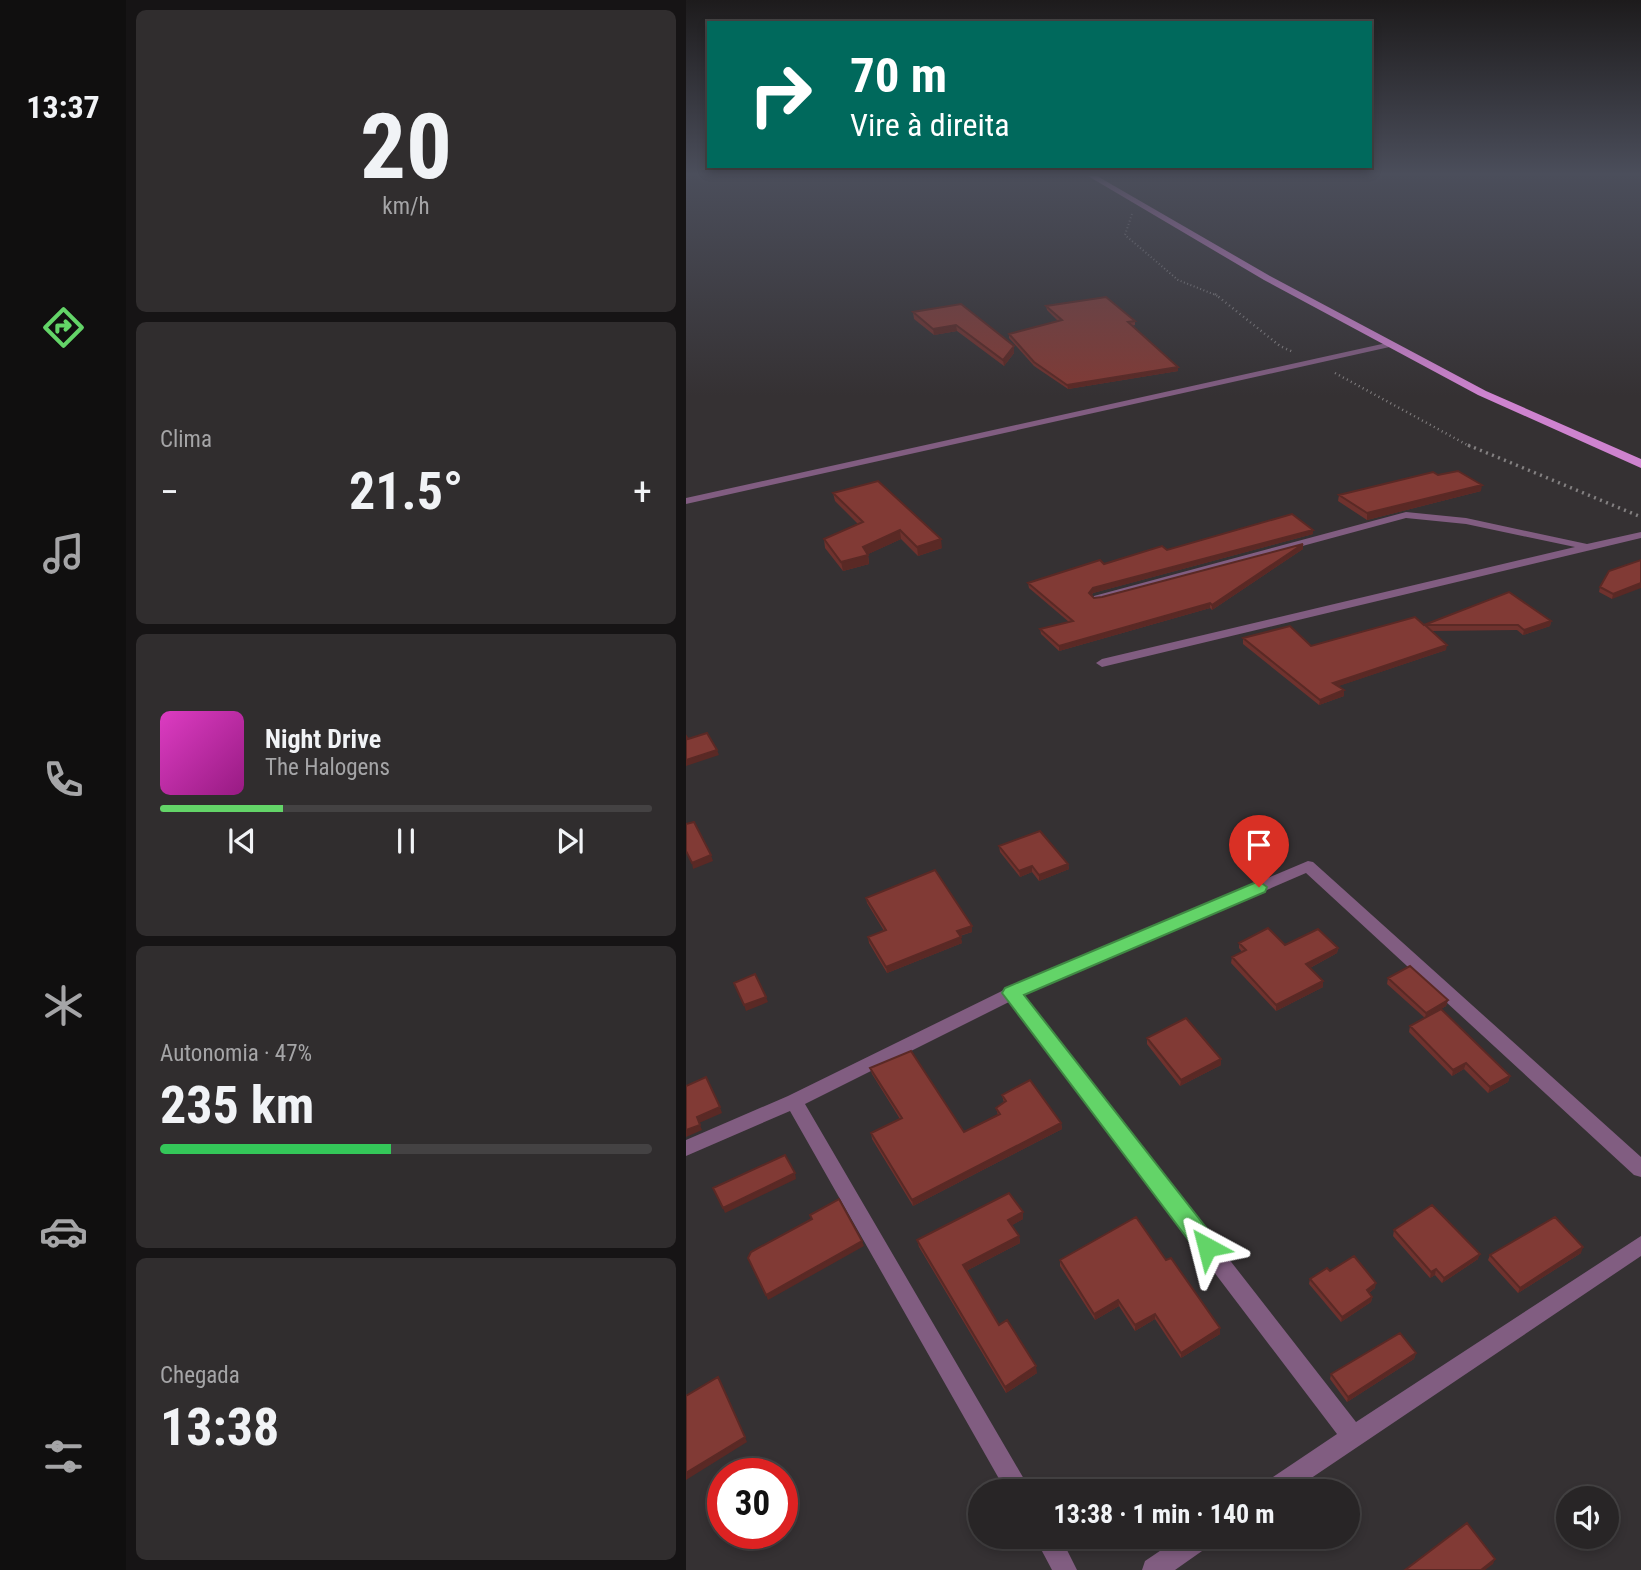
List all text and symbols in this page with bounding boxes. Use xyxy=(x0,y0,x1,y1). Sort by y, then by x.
text: 70 m xyxy=(850,47,947,104)
icon: right xyxy=(735,49,826,140)
text: 13:37 xyxy=(26,88,100,126)
text: 20 xyxy=(360,94,452,200)
text: Vire à direita xyxy=(850,106,1010,144)
text: km/h xyxy=(382,193,430,220)
icon: directions xyxy=(39,303,88,352)
text: Clima xyxy=(160,426,212,453)
text: 21.5° xyxy=(349,461,463,522)
text: − xyxy=(160,470,179,514)
text: + xyxy=(633,470,652,514)
icon: music xyxy=(39,529,88,578)
text: Night Drive xyxy=(265,724,381,754)
text: The Halogens xyxy=(265,754,390,781)
icon: phone xyxy=(39,755,88,804)
pin xyxy=(1229,815,1289,887)
icon: previous xyxy=(223,822,261,860)
icon: pause xyxy=(387,822,425,860)
icon: next xyxy=(551,822,589,860)
icon: arrive xyxy=(1240,826,1278,864)
icon: climate xyxy=(39,981,88,1030)
text: Autonomia · 47% xyxy=(160,1040,312,1067)
text: 235 km xyxy=(160,1075,314,1136)
icon: car xyxy=(39,1207,88,1256)
position arrow xyxy=(1170,1210,1244,1284)
text: Chegada xyxy=(160,1362,240,1389)
text: 13:38 xyxy=(160,1397,279,1458)
icon: filters xyxy=(39,1432,88,1481)
speed limit sign: 30 xyxy=(707,1458,798,1549)
map controls xyxy=(1556,1486,1619,1549)
button: sound xyxy=(1556,1486,1619,1549)
text: 13:38 · 1 min · 140 m xyxy=(1054,1499,1274,1529)

